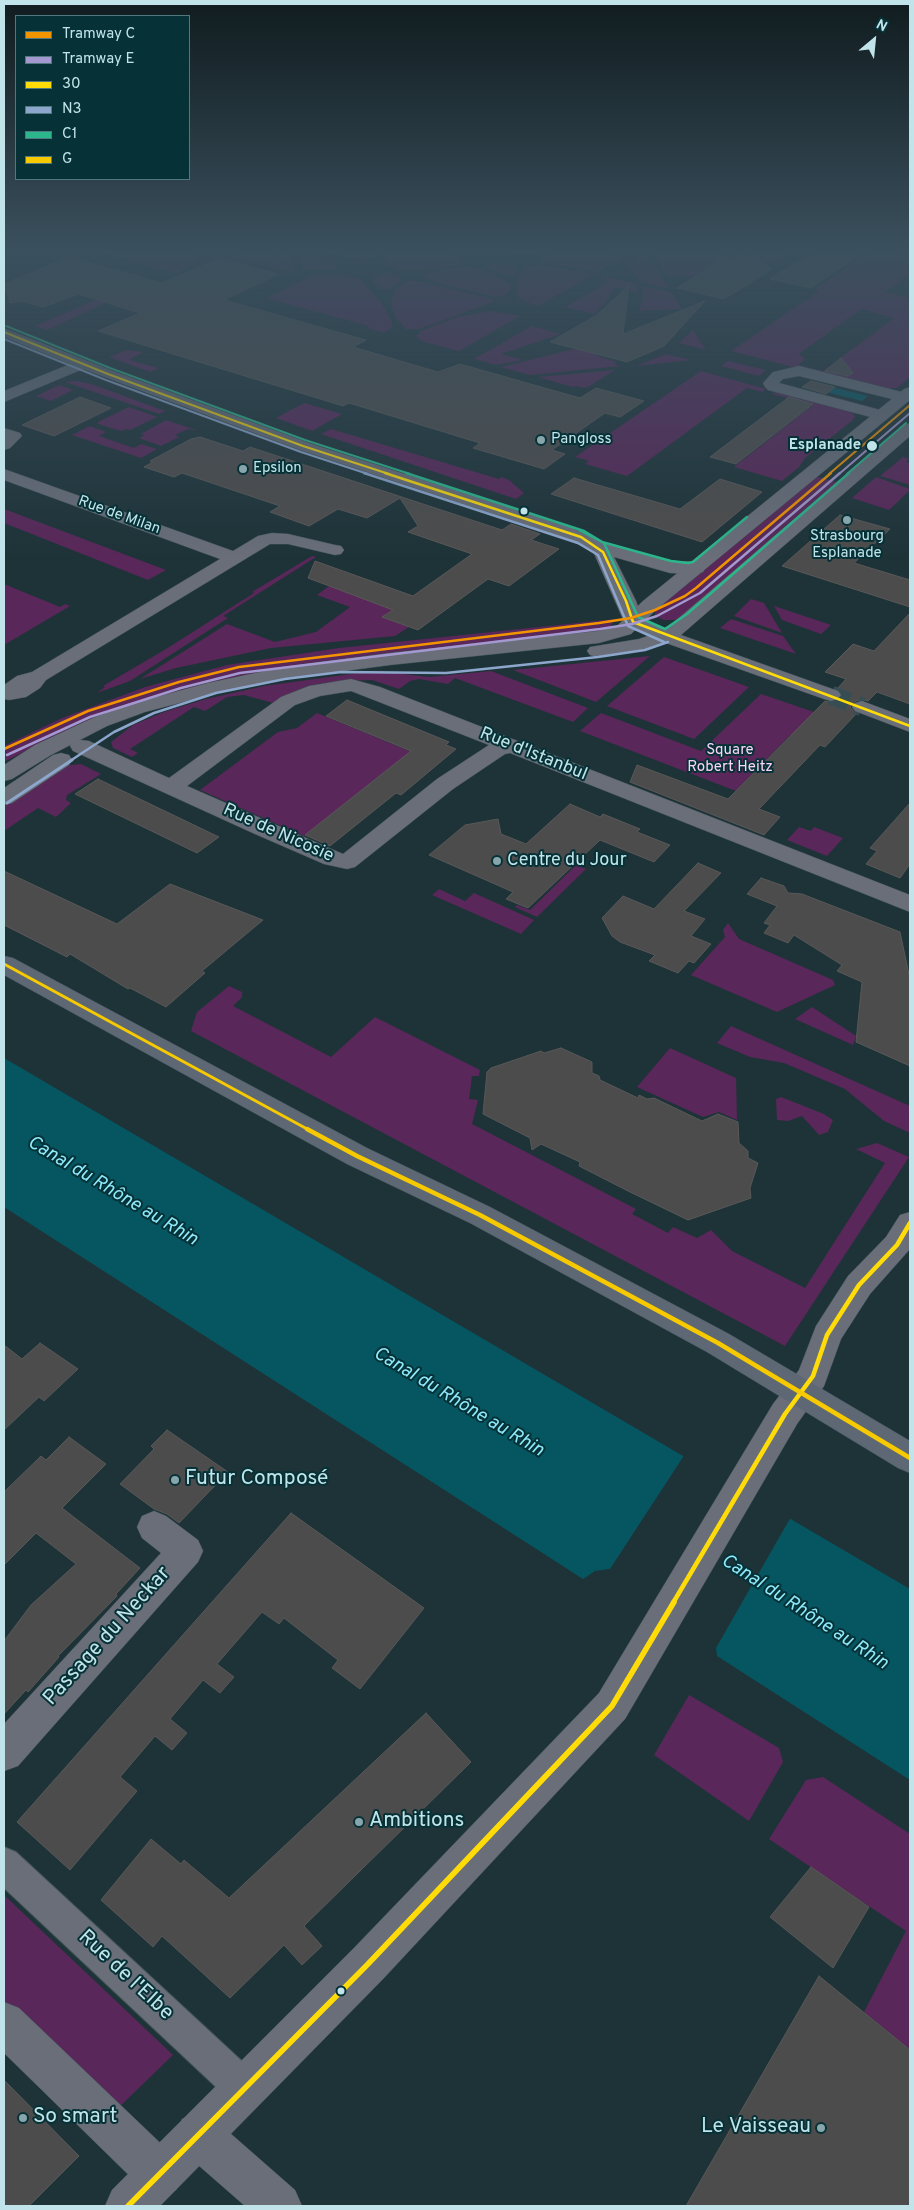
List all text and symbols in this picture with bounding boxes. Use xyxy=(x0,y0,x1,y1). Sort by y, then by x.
legend xyxy=(15,15,190,180)
north arrow xyxy=(849,15,899,65)
text: N xyxy=(873,16,890,36)
text: Tramway C xyxy=(62,25,135,44)
text: Tramway E xyxy=(62,50,135,69)
text: 30 xyxy=(62,75,81,94)
text: N3 xyxy=(62,100,82,119)
text: C1 xyxy=(62,125,77,144)
text: G xyxy=(62,150,72,169)
place label: Pangloss xyxy=(551,431,612,449)
marker: Pangloss xyxy=(535,434,547,446)
place label: Esplanade xyxy=(789,437,861,455)
marker: Esplanade xyxy=(865,439,879,453)
place label: Epsilon xyxy=(253,460,302,478)
marker: Epsilon xyxy=(237,463,249,475)
street label: Rue de Milan xyxy=(75,493,163,539)
unlabelled marker xyxy=(519,506,529,516)
marker: Strasbourg Esplanade xyxy=(841,514,853,526)
place label: Strasbourg Esplanade xyxy=(810,528,884,563)
street label: Rue d'Istanbul xyxy=(476,724,590,786)
park label: Square Robert Heitz xyxy=(687,742,773,777)
street label: Rue de Nicosie xyxy=(219,800,337,868)
place label: Centre du Jour xyxy=(507,850,627,872)
marker: Centre du Jour xyxy=(491,855,503,867)
water label: Canal du Rhône au Rhin xyxy=(23,1132,201,1252)
water label: Canal du Rhône au Rhin xyxy=(369,1343,547,1463)
place label: Futur Composé xyxy=(185,1467,328,1493)
marker: Futur Composé xyxy=(169,1474,181,1486)
water label: Canal du Rhône au Rhin xyxy=(716,1550,892,1676)
street label: Passage du Neckar xyxy=(39,1562,177,1712)
place label: Ambitions xyxy=(369,1809,464,1835)
marker: Ambitions xyxy=(353,1816,365,1828)
street label: Rue de l'Elbe xyxy=(72,1925,178,2027)
unlabelled marker xyxy=(336,1986,346,1996)
place label: So smart xyxy=(33,2105,117,2131)
marker: So smart xyxy=(17,2112,29,2124)
place label: Le Vaisseau xyxy=(701,2115,811,2141)
marker: Le Vaisseau xyxy=(815,2122,827,2134)

